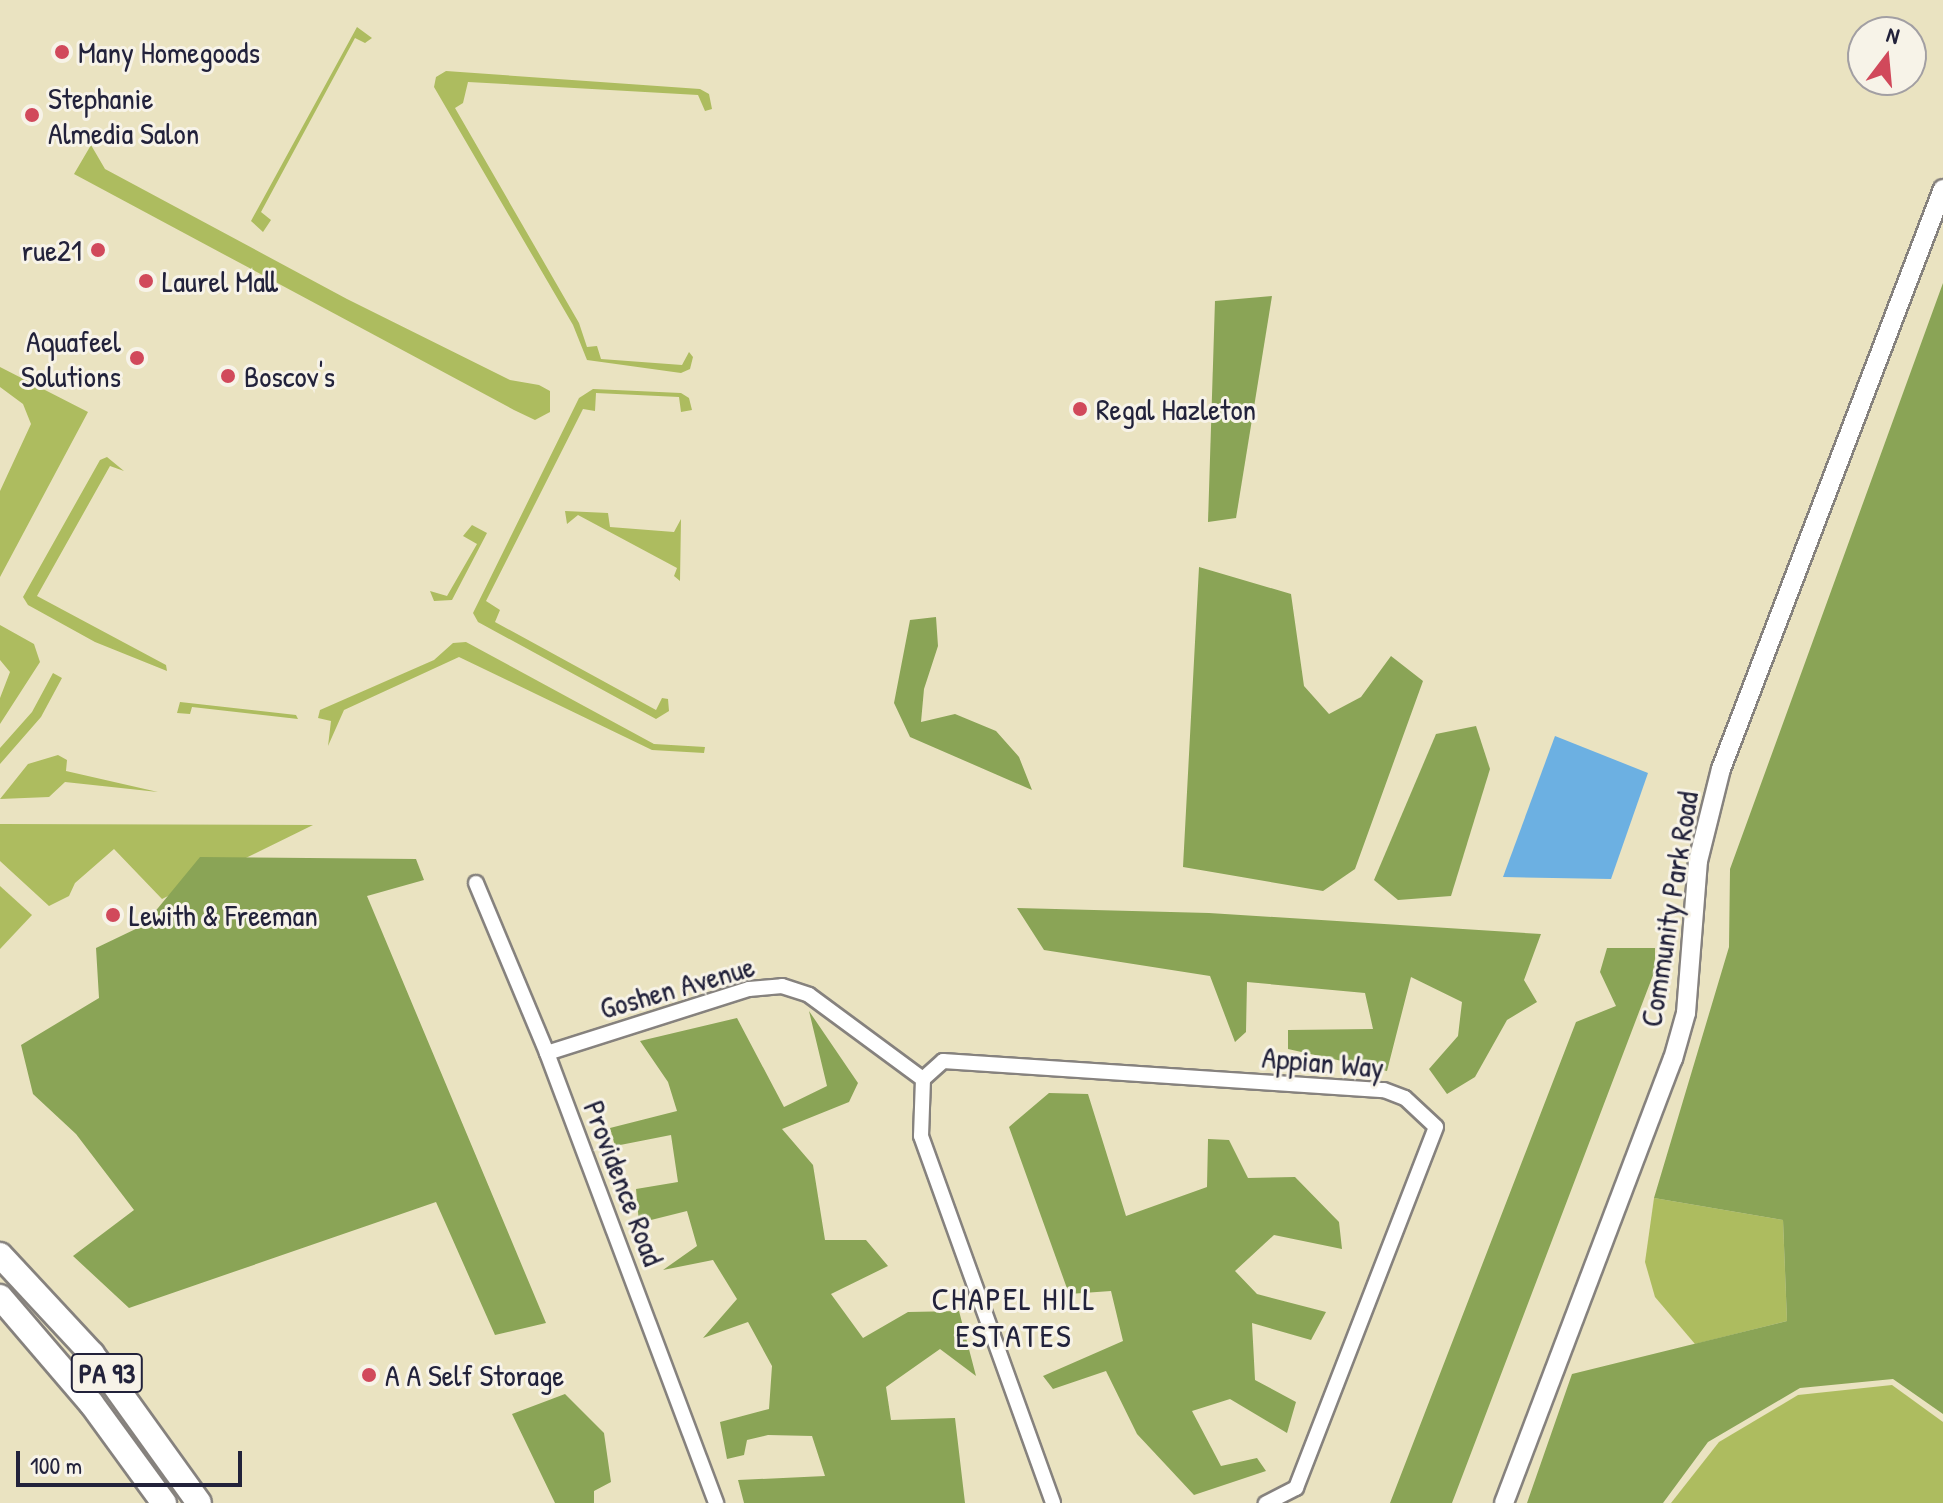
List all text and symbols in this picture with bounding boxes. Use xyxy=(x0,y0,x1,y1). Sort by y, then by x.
north arrow xyxy=(1847,16,1927,96)
text: N xyxy=(1883,19,1903,51)
place label: Many Homegoods xyxy=(78,34,260,70)
marker: Many Homegoods xyxy=(53,43,71,61)
place label: Stephanie Almedia Salon xyxy=(48,80,199,150)
marker: Stephanie Almedia Salon xyxy=(23,106,41,124)
place label: rue21 xyxy=(22,232,82,268)
marker: rue21 xyxy=(89,241,107,259)
place label: Laurel Mall xyxy=(162,263,278,299)
marker: Laurel Mall xyxy=(137,272,155,290)
place label: Aquafeel Solutions xyxy=(21,323,121,394)
marker: Aquafeel Solutions xyxy=(128,349,146,367)
place label: Boscov's xyxy=(244,358,335,394)
marker: Boscov's xyxy=(219,367,237,385)
place label: Regal Hazleton xyxy=(1096,391,1256,427)
marker: Regal Hazleton xyxy=(1071,400,1089,418)
street label: Community Park Road xyxy=(1633,789,1705,1029)
place label: Lewith & Freeman xyxy=(129,897,318,933)
marker: Lewith & Freeman xyxy=(104,906,122,924)
street label: Goshen Avenue xyxy=(596,948,758,1026)
street label: Appian Way xyxy=(1261,1039,1385,1085)
street label: Providence Road xyxy=(576,1095,672,1271)
district label: CHAPEL HILL ESTATES xyxy=(931,1281,1097,1356)
road number: PA 93 xyxy=(69,1349,145,1397)
place label: A A Self Storage xyxy=(385,1357,564,1393)
marker: A A Self Storage xyxy=(360,1366,378,1384)
scale bar xyxy=(20,1435,246,1485)
text: 100 m xyxy=(30,1449,82,1481)

